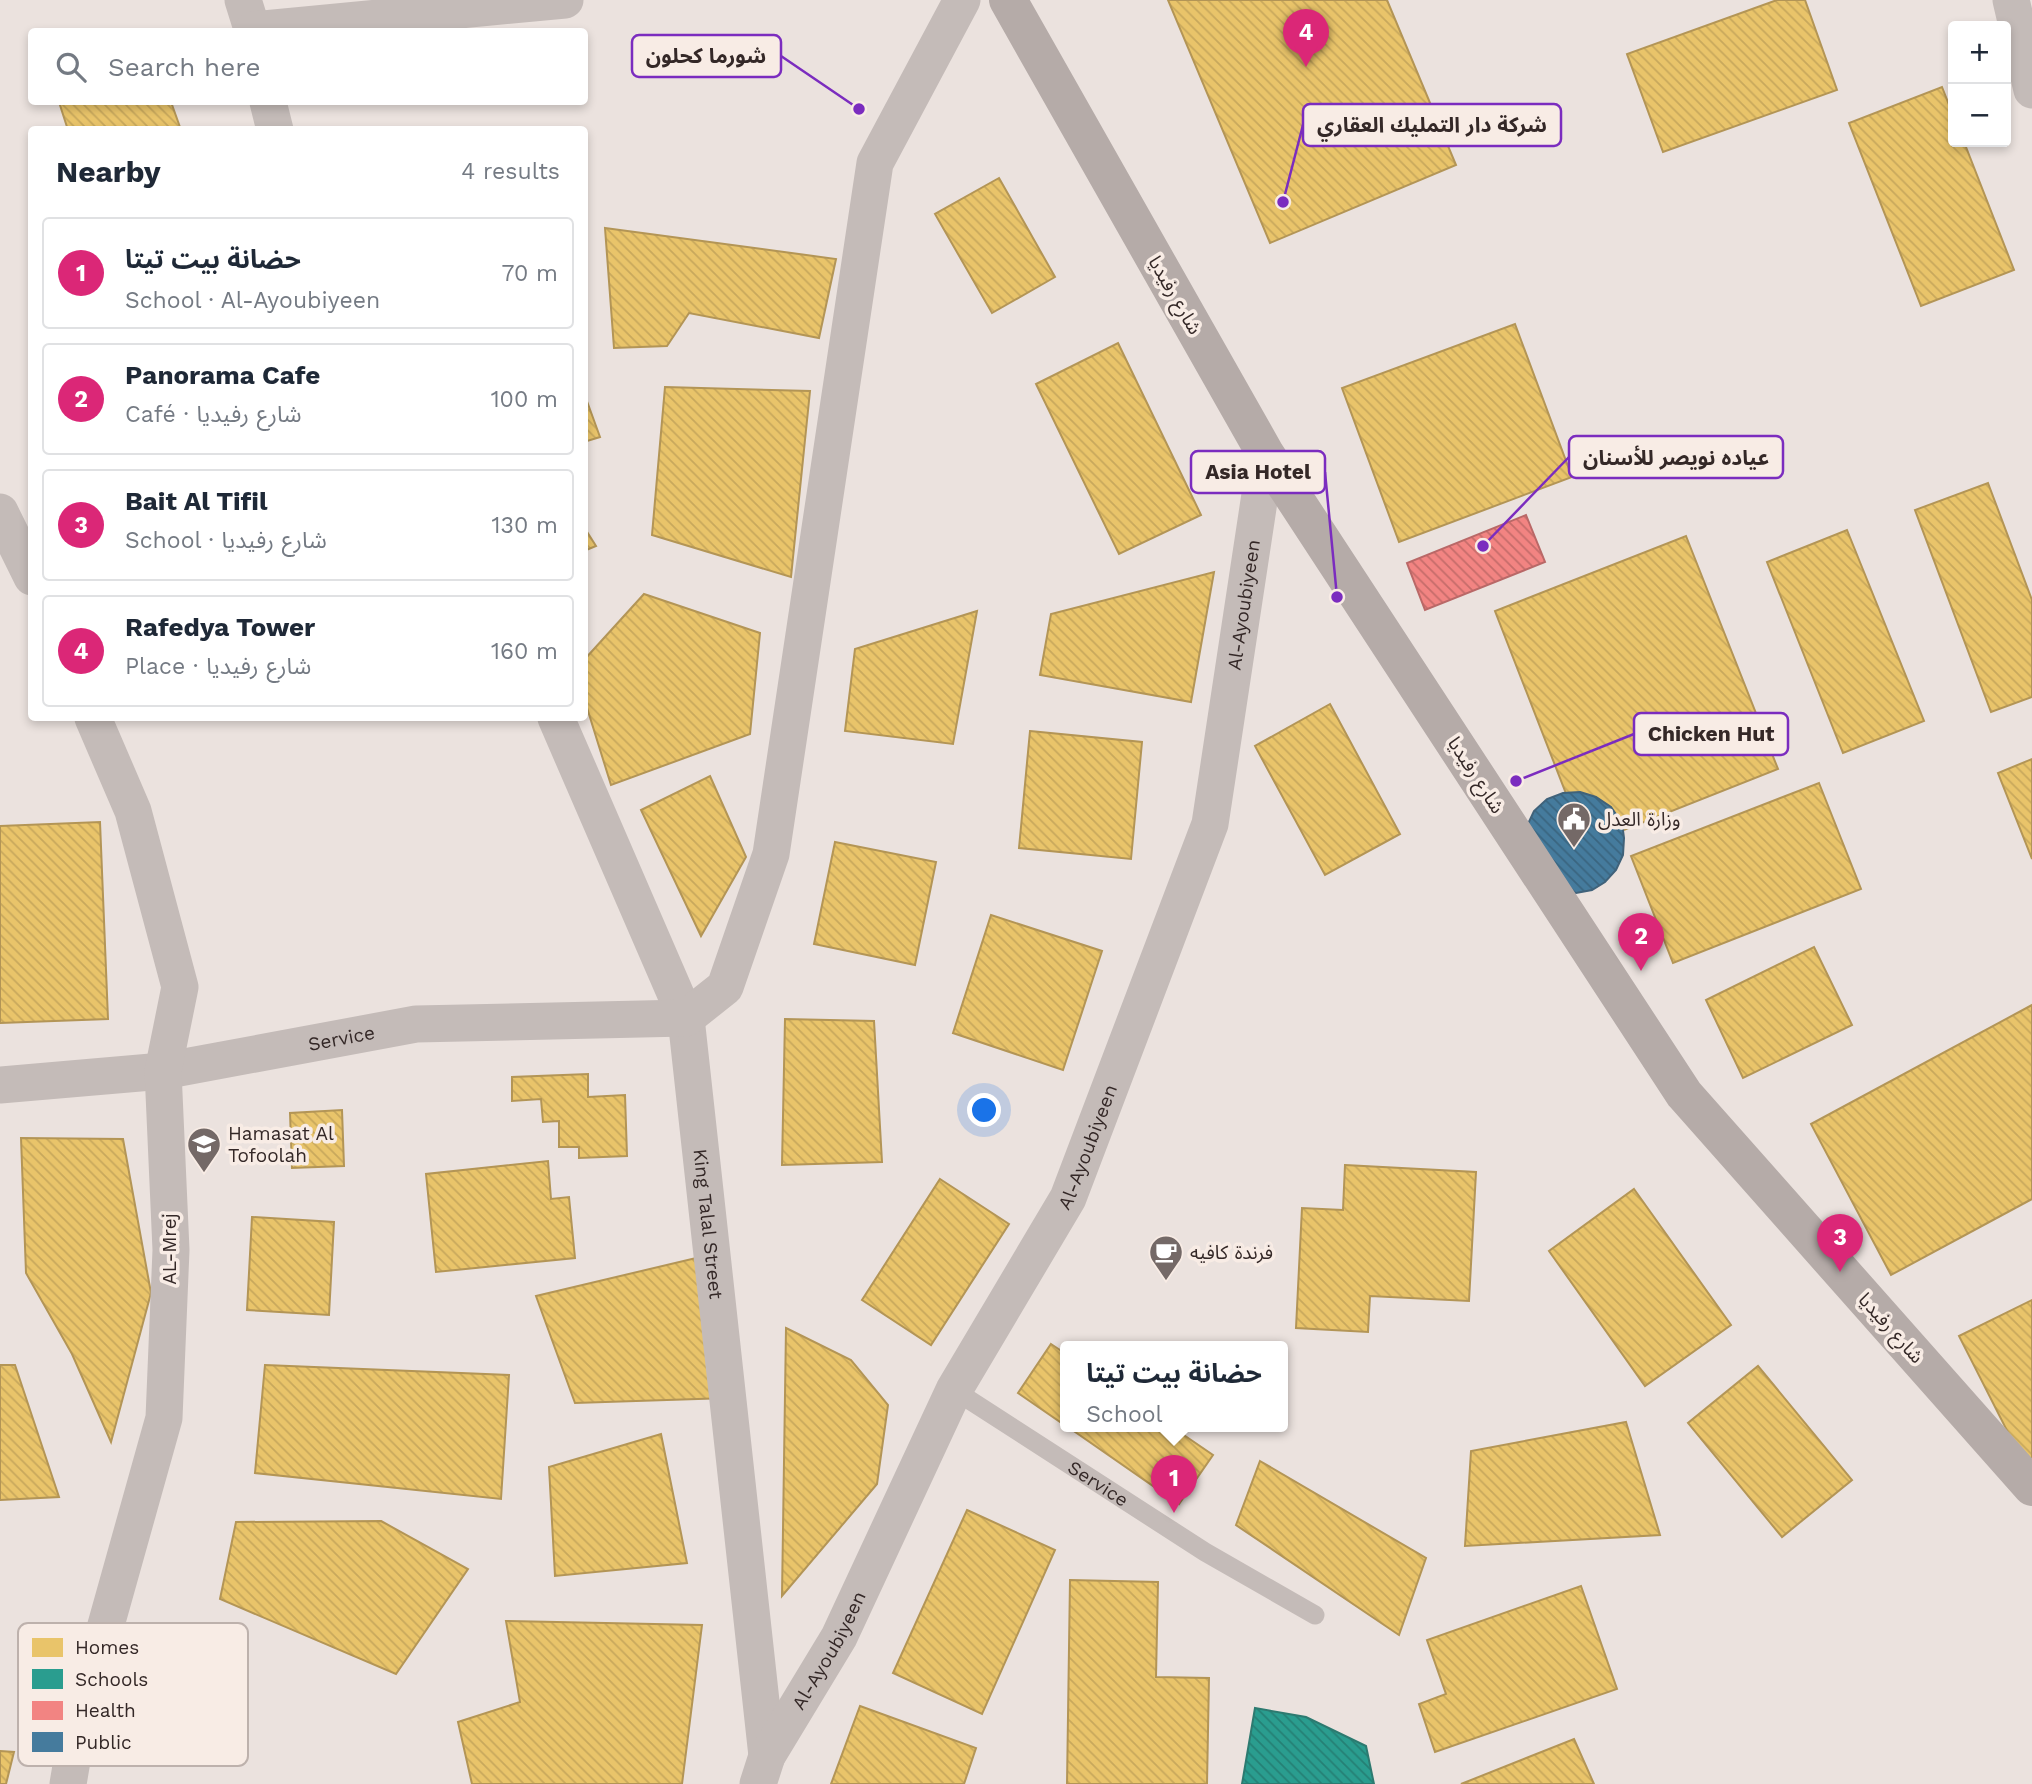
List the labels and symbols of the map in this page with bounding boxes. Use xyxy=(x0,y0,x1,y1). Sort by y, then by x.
pin: 4 xyxy=(1283,9,1329,67)
callout: شورما كحلون xyxy=(632,35,781,77)
text: شورما كحلون xyxy=(646,43,766,68)
callout: شركة دار التمليك العقاري xyxy=(1303,104,1561,146)
text: شركة دار التمليك العقاري xyxy=(1317,112,1547,142)
street label: شارع رفيديا xyxy=(1142,252,1207,339)
callout: عياده نويصر للأسنان xyxy=(1569,436,1783,478)
text: عياده نويصر للأسنان xyxy=(1583,445,1769,470)
callout: Asia Hotel xyxy=(1191,451,1325,493)
text: Asia Hotel xyxy=(1205,459,1311,484)
street label: Al-Ayoubiyeen xyxy=(1222,538,1265,672)
callout: Chicken Hut xyxy=(1634,713,1788,755)
text: Chicken Hut xyxy=(1648,721,1774,746)
street label: شارع رفيديا xyxy=(1441,732,1509,819)
public building icon: وزارة العدل xyxy=(1555,800,1593,849)
place label: وزارة العدل xyxy=(1598,808,1681,831)
pin: 2 xyxy=(1618,913,1664,971)
street label: Service xyxy=(306,1020,377,1055)
street label: Al-Ayoubiyeen xyxy=(1052,1081,1122,1214)
your location xyxy=(967,1093,1001,1127)
place label: Hamasat Al Tofoolah xyxy=(228,1122,334,1167)
school or university icon: Hamasat Al Tofoolah xyxy=(185,1125,223,1174)
street label: King Talal Street xyxy=(689,1147,728,1300)
street label: AL-Mrej xyxy=(158,1213,181,1285)
pin: 3 xyxy=(1817,1214,1863,1272)
cafe icon: فرندة كافيه xyxy=(1147,1233,1185,1282)
place label: فرندة كافيه xyxy=(1190,1241,1273,1264)
street label: شارع رفيديا xyxy=(1852,1288,1929,1369)
street label: Service xyxy=(1064,1455,1133,1511)
pin: 1 xyxy=(1151,1455,1197,1513)
street label: Al-Ayoubiyeen xyxy=(786,1587,870,1714)
legend xyxy=(18,1623,248,1766)
text: Homes xyxy=(75,1636,139,1659)
text: Schools xyxy=(75,1668,148,1691)
text: Health xyxy=(75,1699,136,1722)
text: Public xyxy=(75,1731,132,1754)

